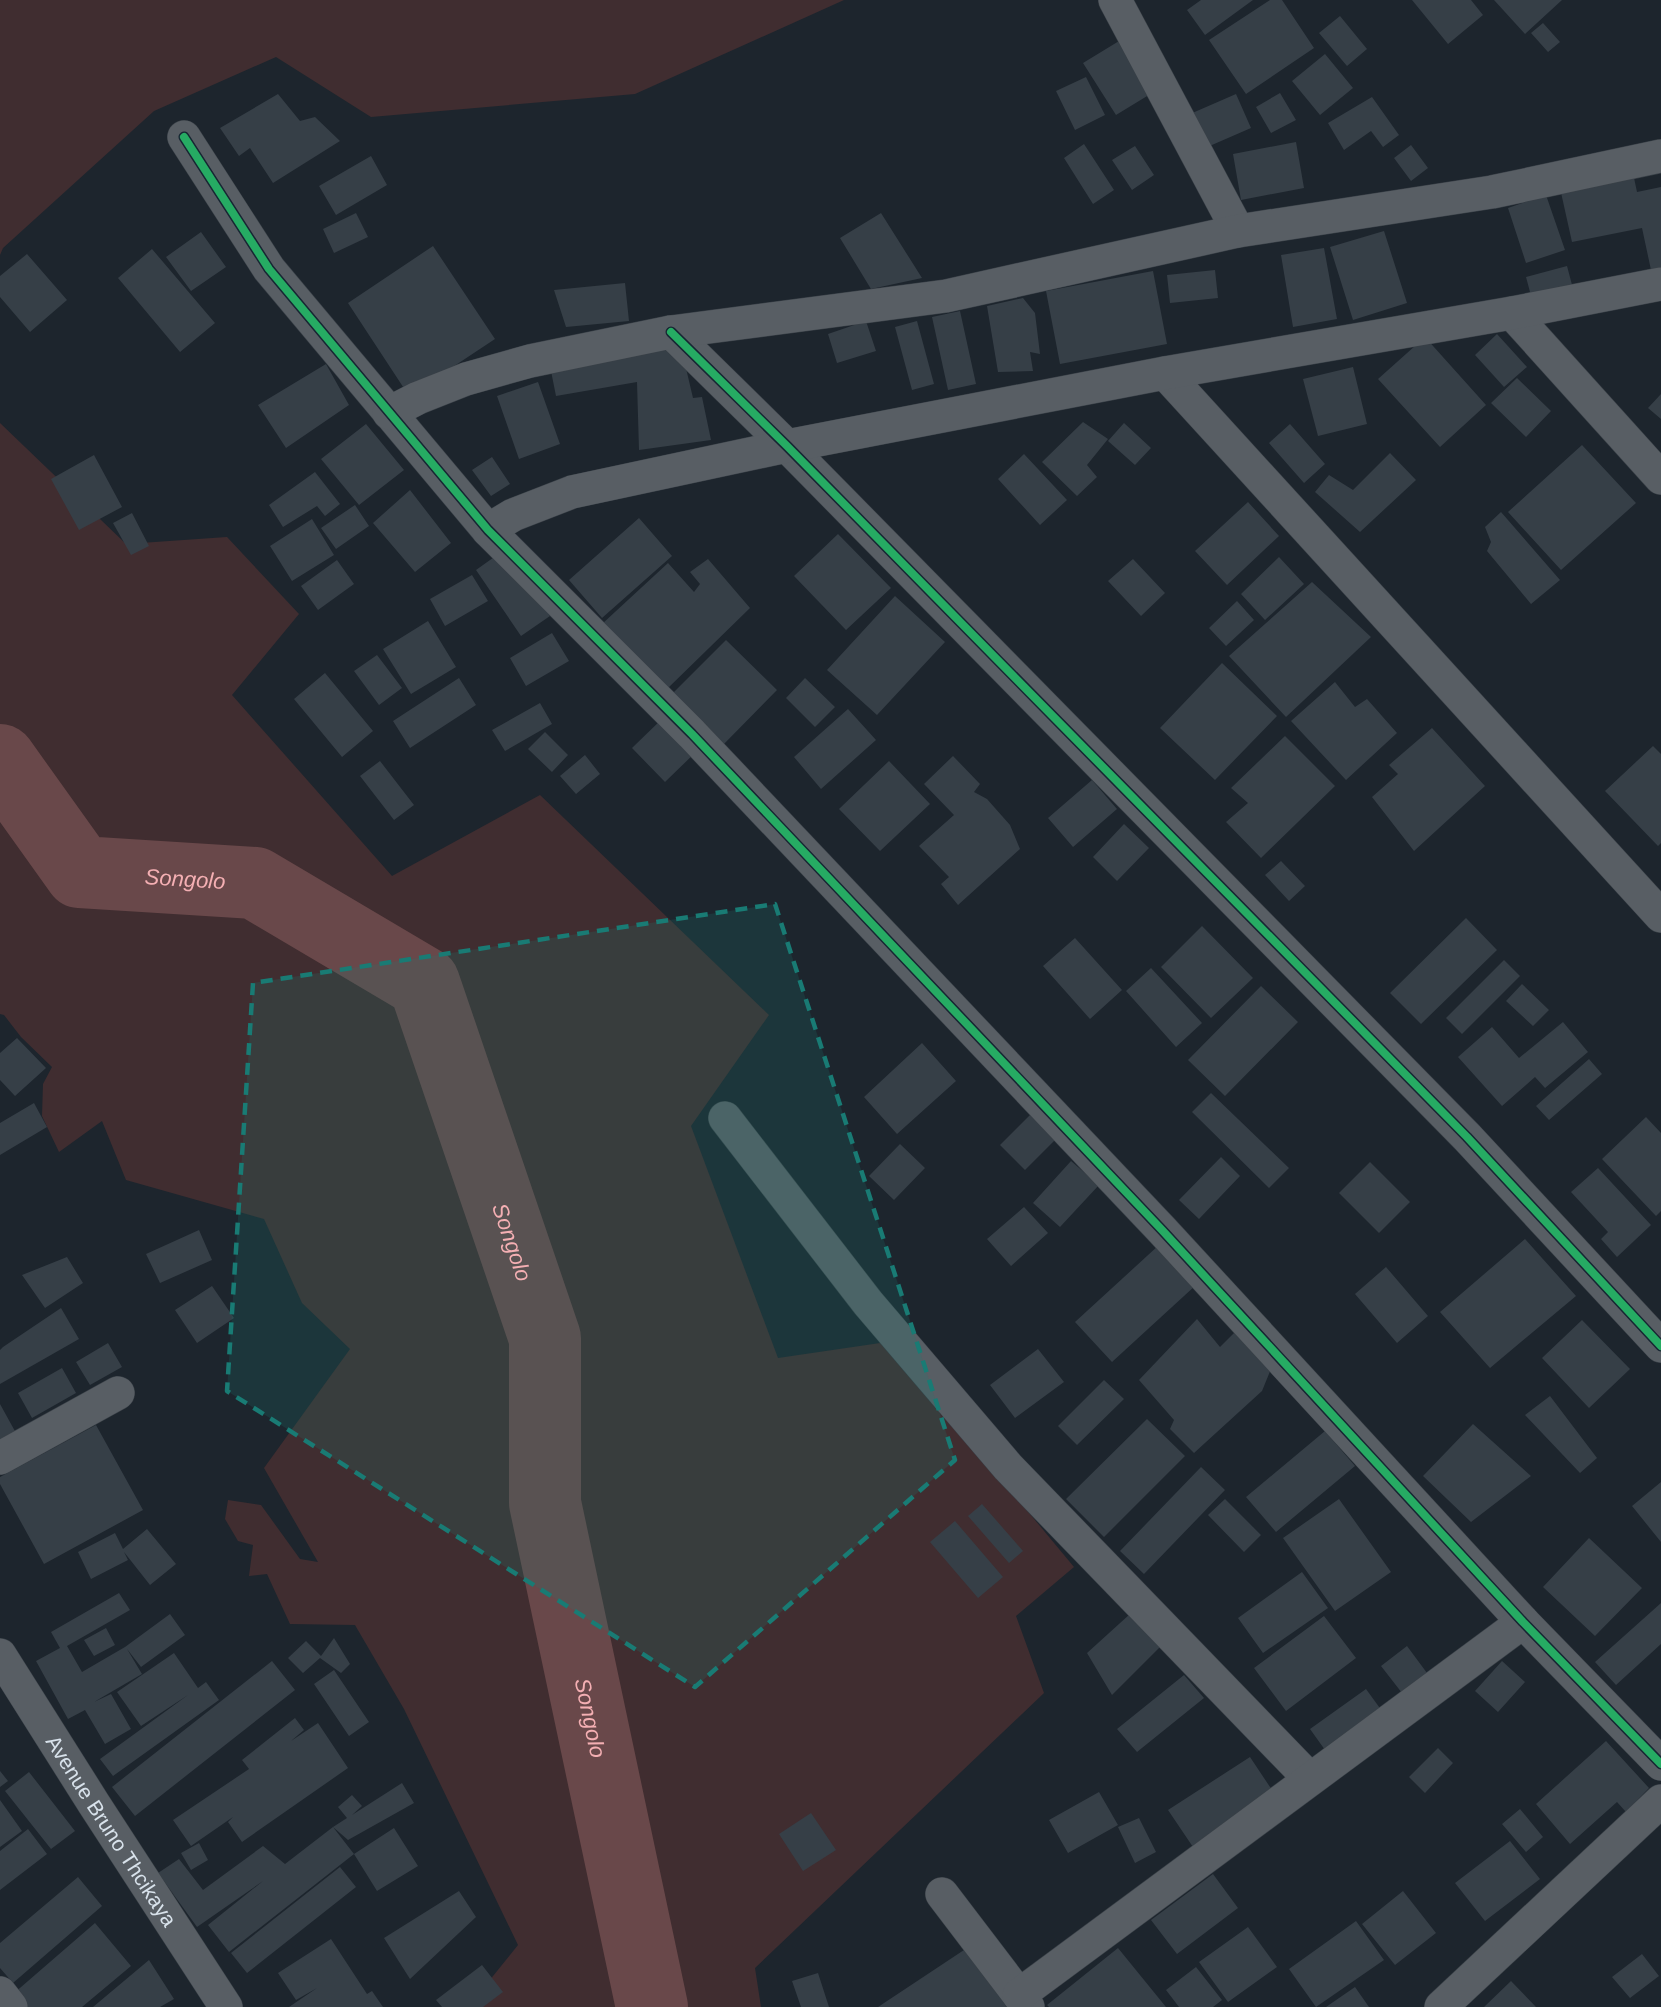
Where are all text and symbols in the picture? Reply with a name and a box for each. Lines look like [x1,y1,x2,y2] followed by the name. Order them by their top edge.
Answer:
[144,864,226,894] water label: Songolo
[487,1200,537,1284] water label: Songolo
[570,1676,611,1760] water label: Songolo
[42,1731,182,1930] street label: Avenue Bruno Thcikaya

